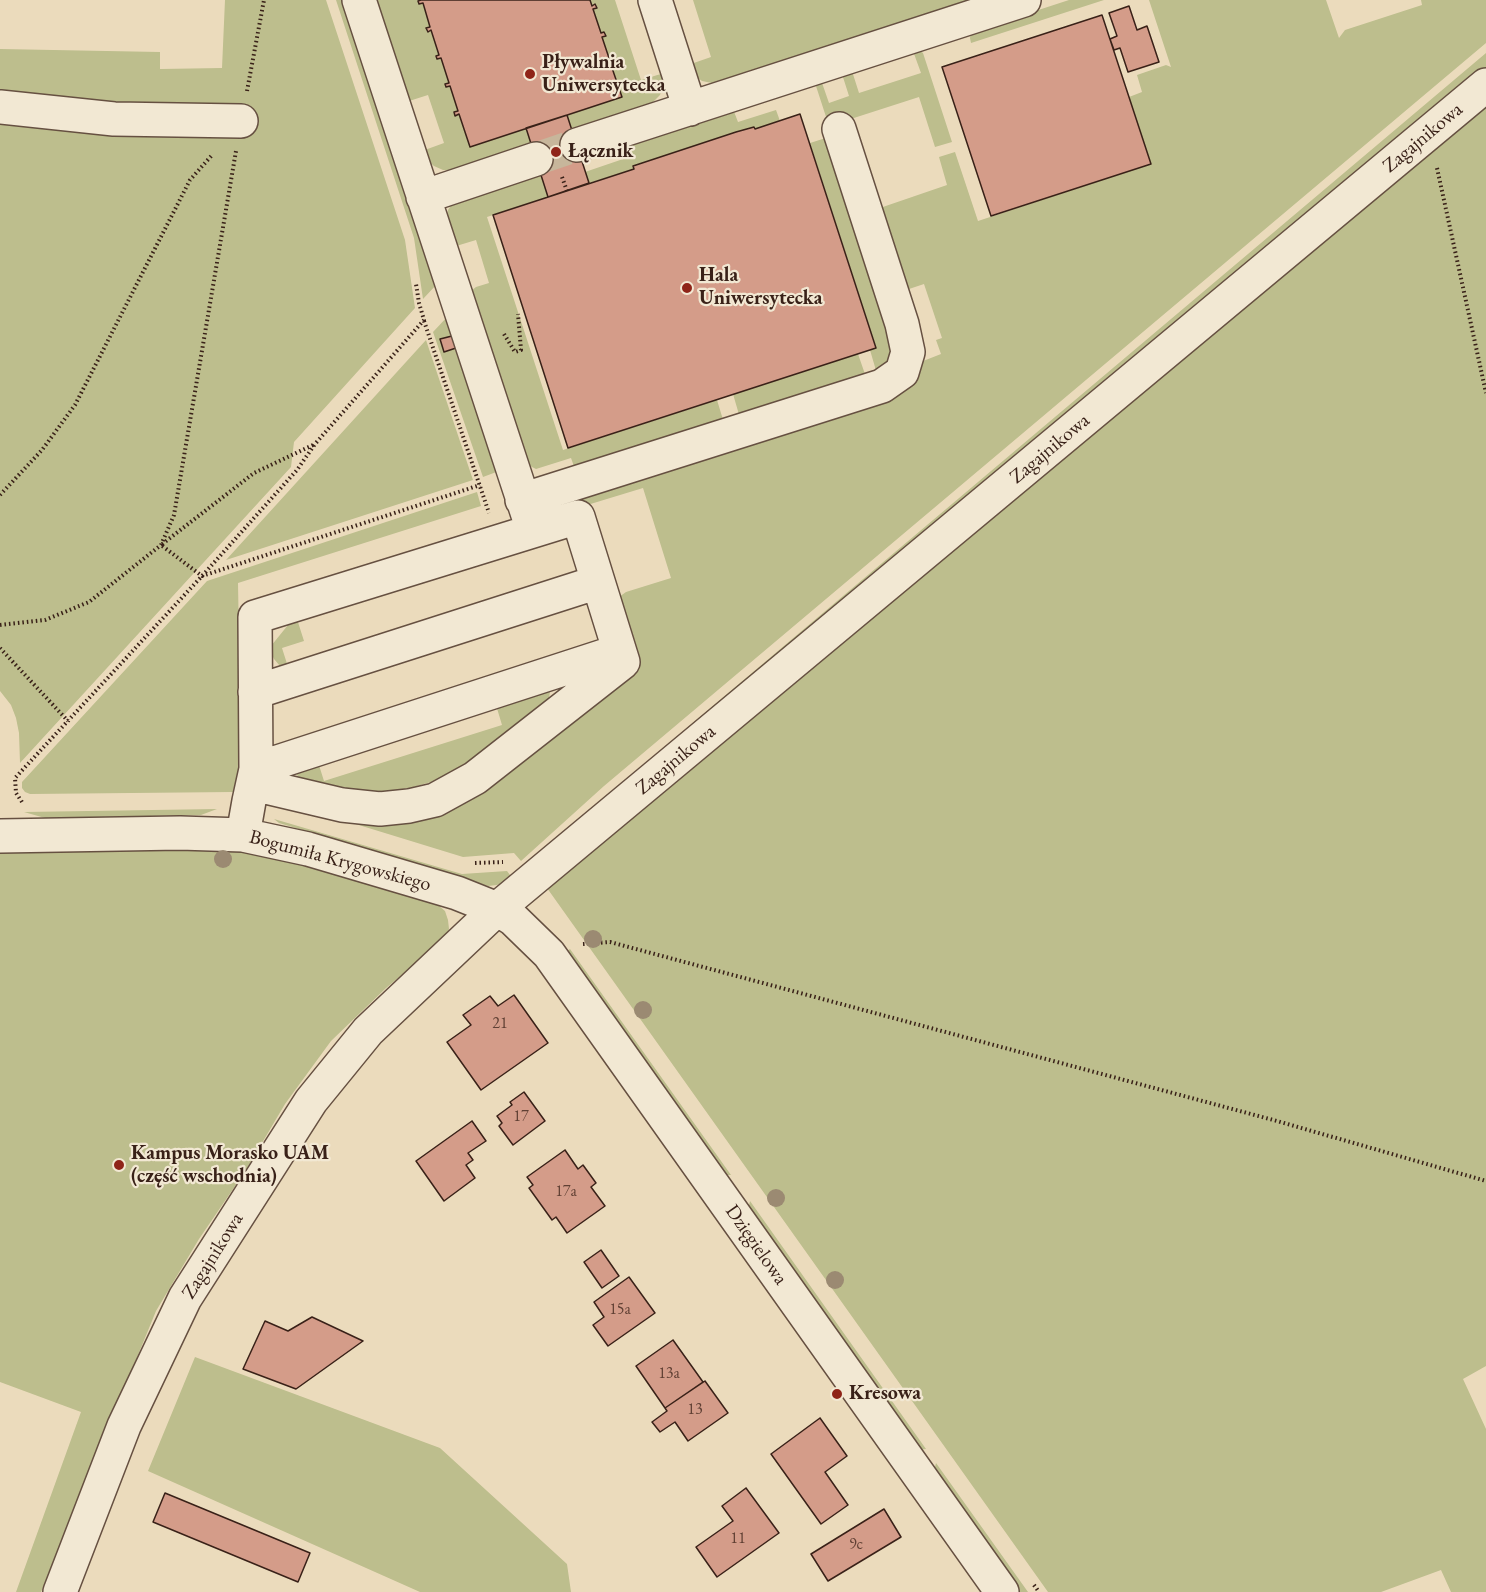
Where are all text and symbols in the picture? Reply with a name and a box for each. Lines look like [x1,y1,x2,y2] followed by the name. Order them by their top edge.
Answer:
[542,51,665,98] place label: Pływalnia Uniwersytecka
[523,67,537,81] marker: Pływalnia Uniwersytecka
[1378,98,1468,178] street label: Zagajnikowa
[568,140,633,164] place label: Łącznik
[549,145,563,159] marker: Łącznik
[699,264,822,311] place label: Hala Uniwersytecka
[680,281,694,295] marker: Hala Uniwersytecka
[1005,409,1095,489] street label: Zagajnikowa
[631,720,721,800] street label: Zagajnikowa
[247,825,433,897] street label: Bogumiła Krygowskiego
[492,1014,508,1034] house number: 21
[513,1107,529,1127] house number: 17
[131,1142,329,1189] place label: Kampus Morasko UAM (część wschodnia)
[112,1158,126,1172] marker: Kampus Morasko UAM (część wschodnia)
[555,1182,577,1202] house number: 17a
[720,1200,792,1290] street label: Dzięgielowa
[177,1209,249,1303] street label: Zagajnikowa
[609,1300,631,1320] house number: 15a
[658,1364,680,1384] house number: 13a
[849,1382,921,1406] place label: Kresowa
[830,1387,844,1401] marker: Kresowa
[687,1400,703,1420] house number: 13
[730,1529,746,1549] house number: 11
[849,1535,863,1555] house number: 9c

